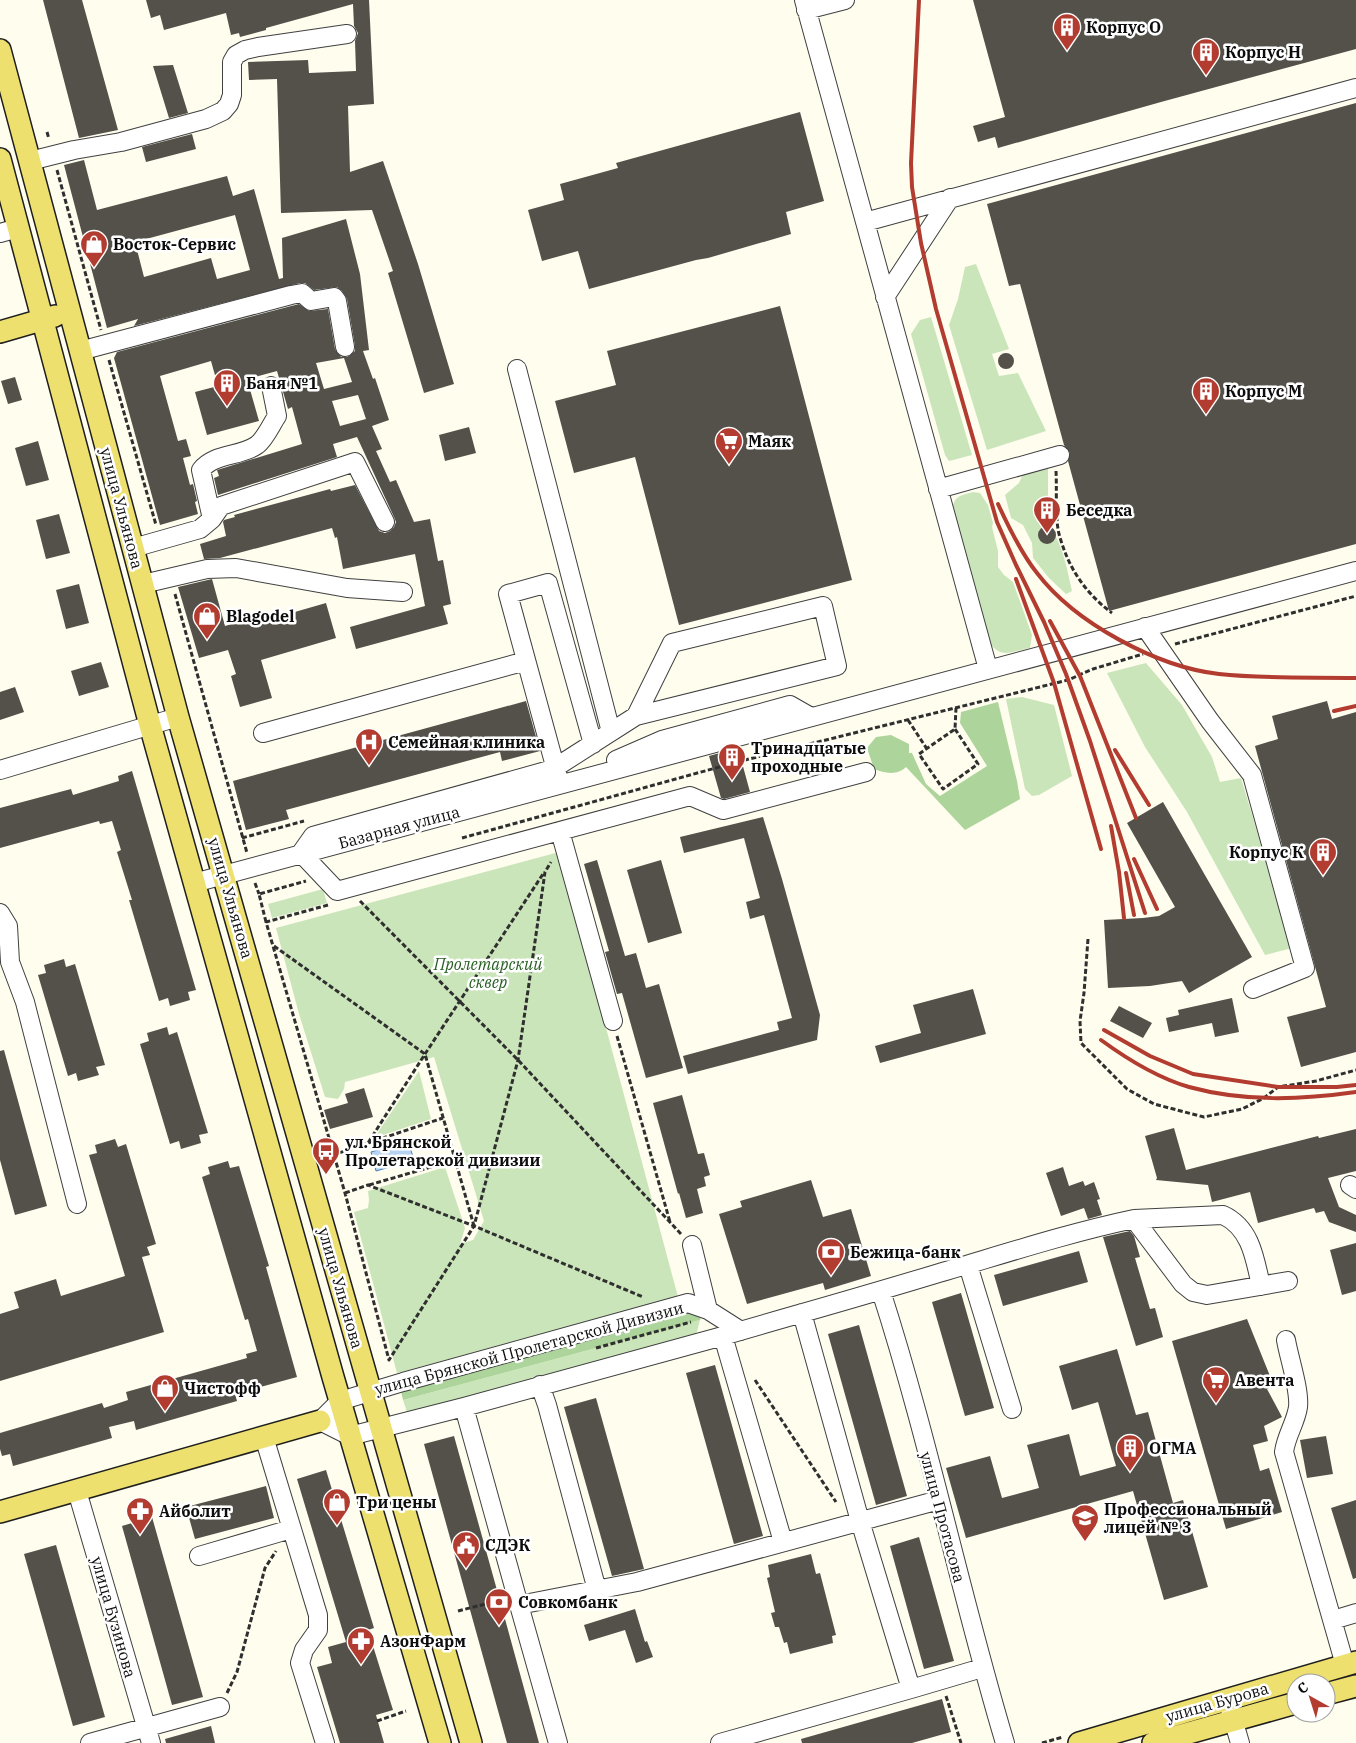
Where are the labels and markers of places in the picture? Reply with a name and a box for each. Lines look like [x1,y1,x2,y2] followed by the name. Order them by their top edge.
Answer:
[1052,12,1082,51] building icon: Корпус О
[1086,17,1161,37] place label: Корпус О
[1191,37,1221,76] building icon: Корпус Н
[1225,42,1301,62] place label: Корпус Н
[79,229,109,268] shop icon: Восток-Сервис
[113,234,237,254] place label: Восток-Сервис
[212,368,242,407] building icon: Баня №1
[246,373,318,393] place label: Баня №1
[1191,376,1221,415] building icon: Корпус М
[1225,381,1302,401] place label: Корпус М
[714,426,744,465] supermarket icon: Маяк
[748,431,791,451] place label: Маяк
[1032,495,1062,534] building icon: Беседка
[1066,500,1132,520] place label: Беседка
[192,601,222,640] shop icon: Blagodel
[226,606,294,626] place label: Blagodel
[354,727,384,766] hospital icon: Семейная клиника
[388,732,545,752] place label: Семейная клиника
[751,738,866,776] place label: Тринадцатые проходные
[717,742,747,781] building icon: Тринадцатые проходные
[1308,837,1338,876] building icon: Корпус К
[1229,842,1304,862] place label: Корпус К
[344,1132,540,1170] place label: ул. Брянской Пролетарской дивизии
[311,1136,341,1175] bus stop icon: ул. Брянской Пролетарской дивизии
[816,1237,846,1276] bank icon: Бежица-банк
[850,1242,961,1262] place label: Бежица-банк
[1201,1365,1231,1404] supermarket icon: Авента
[1235,1370,1294,1390] place label: Авента
[150,1373,180,1412] shop icon: Чистофф
[184,1378,261,1398] place label: Чистофф
[1115,1433,1145,1472] building icon: ОГМА
[1149,1438,1196,1458] place label: ОГМА
[322,1487,352,1526] shop icon: Три цены
[356,1492,437,1512] place label: Три цены
[125,1496,155,1535] pharmacy icon: Айболит
[1103,1499,1272,1537] place label: Профессиональный лицей № 3
[159,1501,231,1521] place label: Айболит
[1070,1503,1100,1542] school or university icon: Профессиональный лицей № 3
[451,1530,481,1569] public building icon: СДЭК
[485,1535,530,1555] place label: СДЭК
[484,1587,514,1626] bank icon: Совкомбанк
[518,1592,618,1612] place label: Совкомбанк
[346,1626,376,1665] pharmacy icon: АзонФарм
[380,1631,466,1651] place label: АзонФарм

